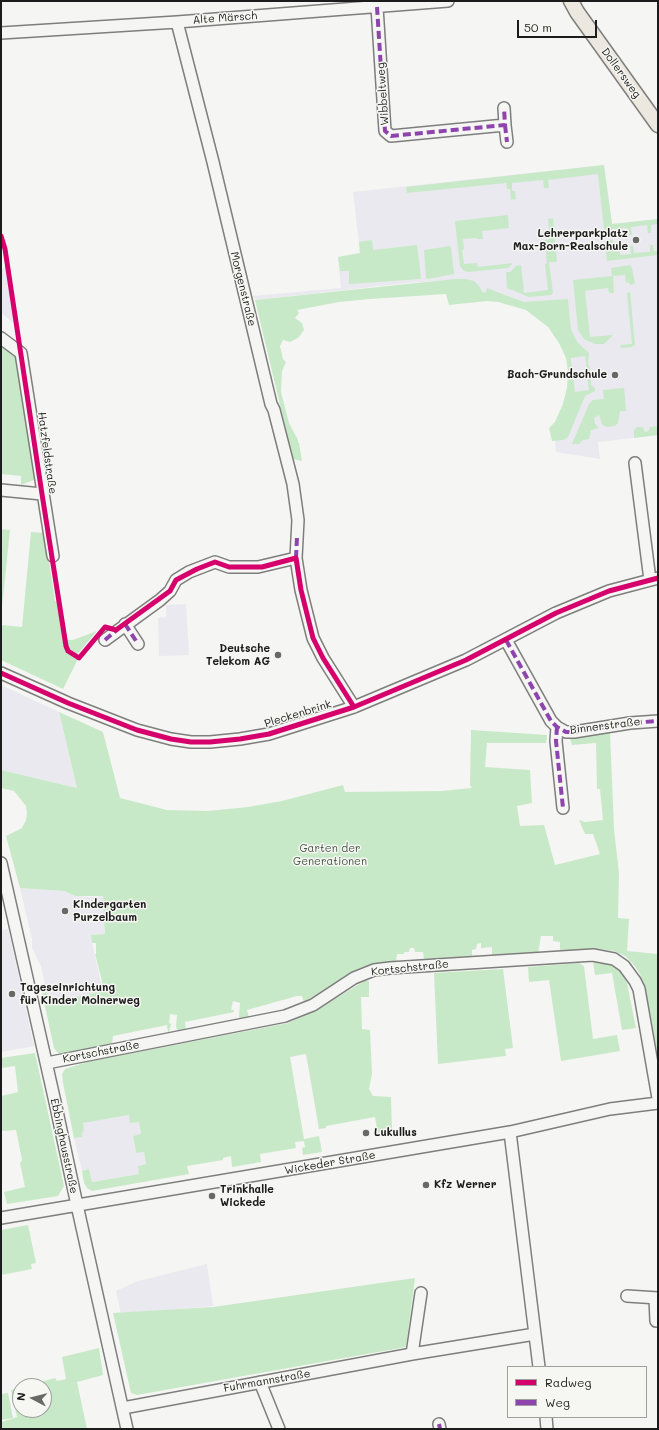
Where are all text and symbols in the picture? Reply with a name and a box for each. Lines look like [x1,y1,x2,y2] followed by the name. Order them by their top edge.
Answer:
[192,9,258,27] street label: Alte Märsch
[519,12,599,38] scale bar
[524,19,552,35] text: 50 m
[598,45,644,101] street label: Dollersweg
[374,62,392,126] street label: Wibbeltweg
[513,227,628,253] place label: Lehrerparkplatz Max-Born-Realschule
[631,235,641,245] marker: Lehrerparkplatz Max-Born-Realschule
[227,250,259,328] street label: Morgenstraße
[507,368,607,382] place label: Bach-Grundschule
[610,370,620,380] marker: Bach-Grundschule
[35,411,59,495] street label: Hatzfeldstraße
[206,642,270,668] place label: Deutsche Telekom AG
[273,650,283,660] marker: Deutsche Telekom AG
[263,698,333,730] street label: Pleckenbrink
[569,715,641,737] street label: Binnerstraße
[293,842,367,868] park label: Garten der Generationen
[73,898,146,924] place label: Kindergarten Purzelbaum
[60,906,70,916] marker: Kindergarten Purzelbaum
[371,957,449,979] street label: Kortschstraße
[20,981,140,1007] place label: Tageseinrichtung für Kinder Molnerweg
[7,989,17,999] marker: Tageseinrichtung für Kinder Molnerweg
[61,1038,141,1066] street label: Kortschstraße
[47,1097,81,1195] street label: Ebbinghausstraße
[374,1126,417,1140] place label: Lukullus
[361,1128,371,1138] marker: Lukullus
[283,1148,377,1178] street label: Wickeder Straße
[434,1178,496,1192] place label: Kfz Werner
[421,1180,431,1190] marker: Kfz Werner
[220,1183,274,1209] place label: Trinkhalle Wickede
[207,1191,217,1201] marker: Trinkhalle Wickede
[507,1366,647,1418] legend
[223,1367,311,1395] street label: Fuhrmannstraße
[545,1374,591,1390] text: Radweg
[12,1378,52,1418] north arrow
[13,1392,29,1402] text: N
[545,1394,570,1410] text: Weg

